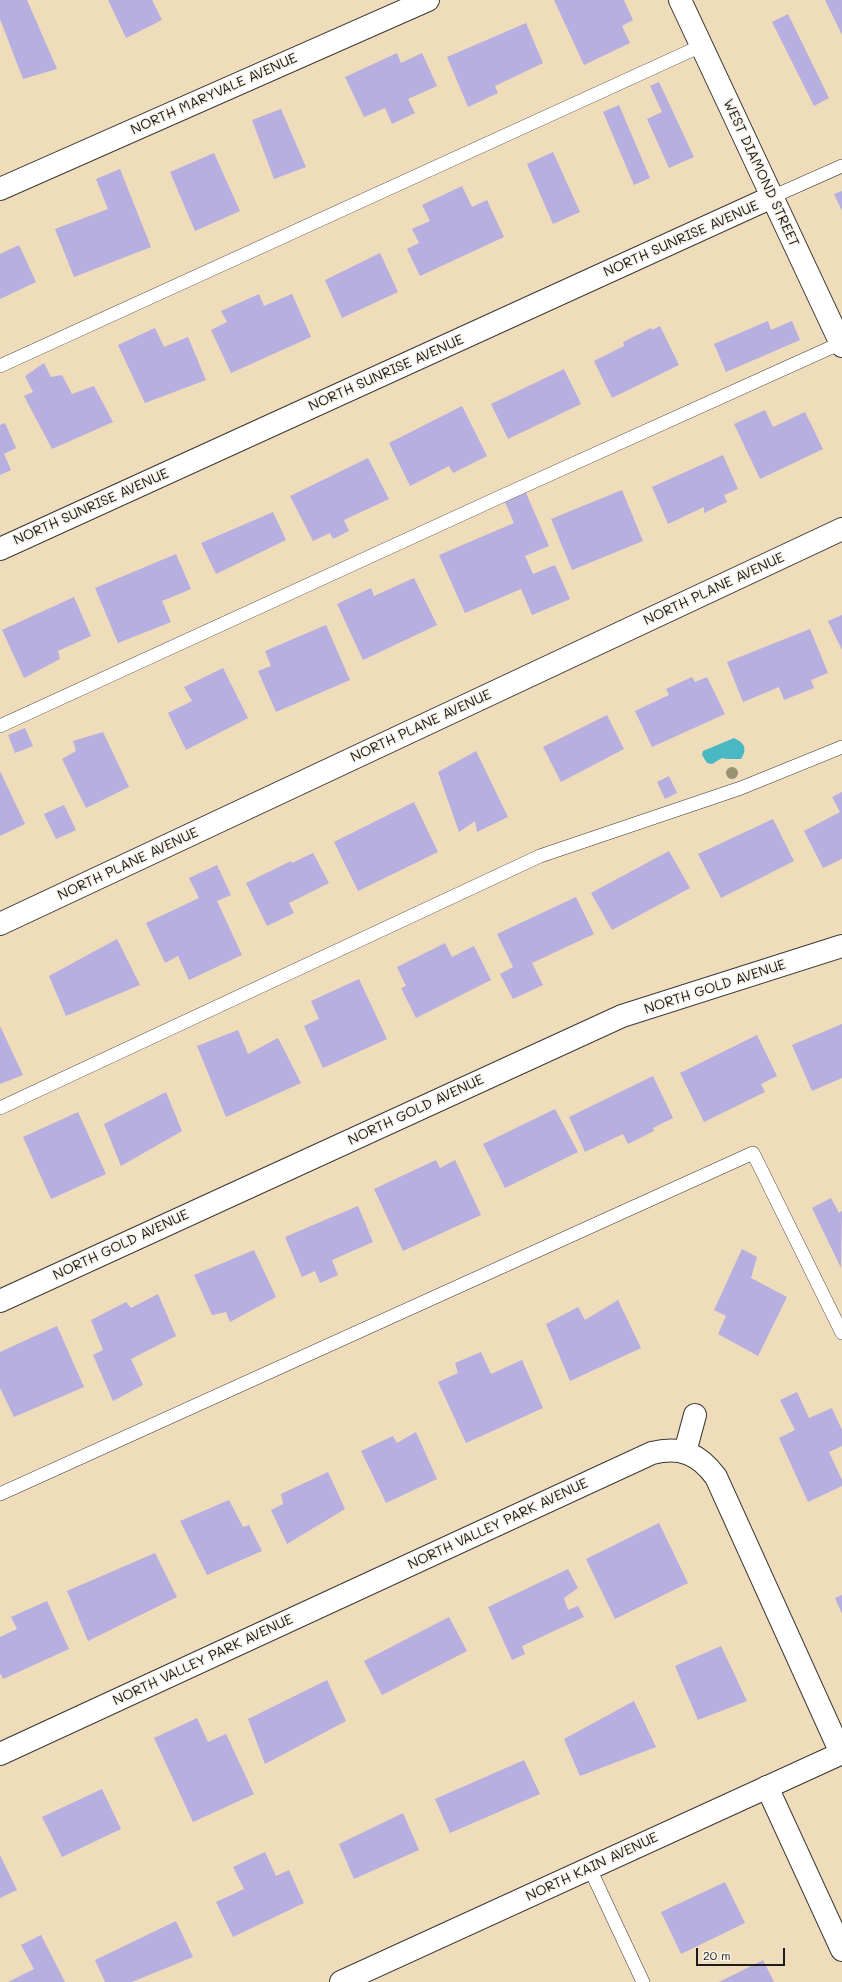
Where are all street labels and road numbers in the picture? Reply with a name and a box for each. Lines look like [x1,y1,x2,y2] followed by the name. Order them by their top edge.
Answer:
[128,50,300,138] street label: NORTH MARYVALE AVENUE
[719,96,803,250] street label: WEST DIAMOND STREET
[601,197,761,281] street label: NORTH SUNRISE AVENUE
[306,331,466,415] street label: NORTH SUNRISE AVENUE
[11,465,171,549] street label: NORTH SUNRISE AVENUE
[641,549,787,629] street label: NORTH PLANE AVENUE
[348,686,494,766] street label: NORTH PLANE AVENUE
[55,824,201,904] street label: NORTH PLANE AVENUE
[642,956,788,1018] street label: NORTH GOLD AVENUE
[345,1071,487,1149] street label: NORTH GOLD AVENUE
[50,1206,192,1284] street label: NORTH GOLD AVENUE
[405,1475,591,1573] street label: NORTH VALLEY PARK AVENUE
[110,1611,296,1709] street label: NORTH VALLEY PARK AVENUE
[523,1829,661,1905] street label: NORTH KAIN AVENUE

